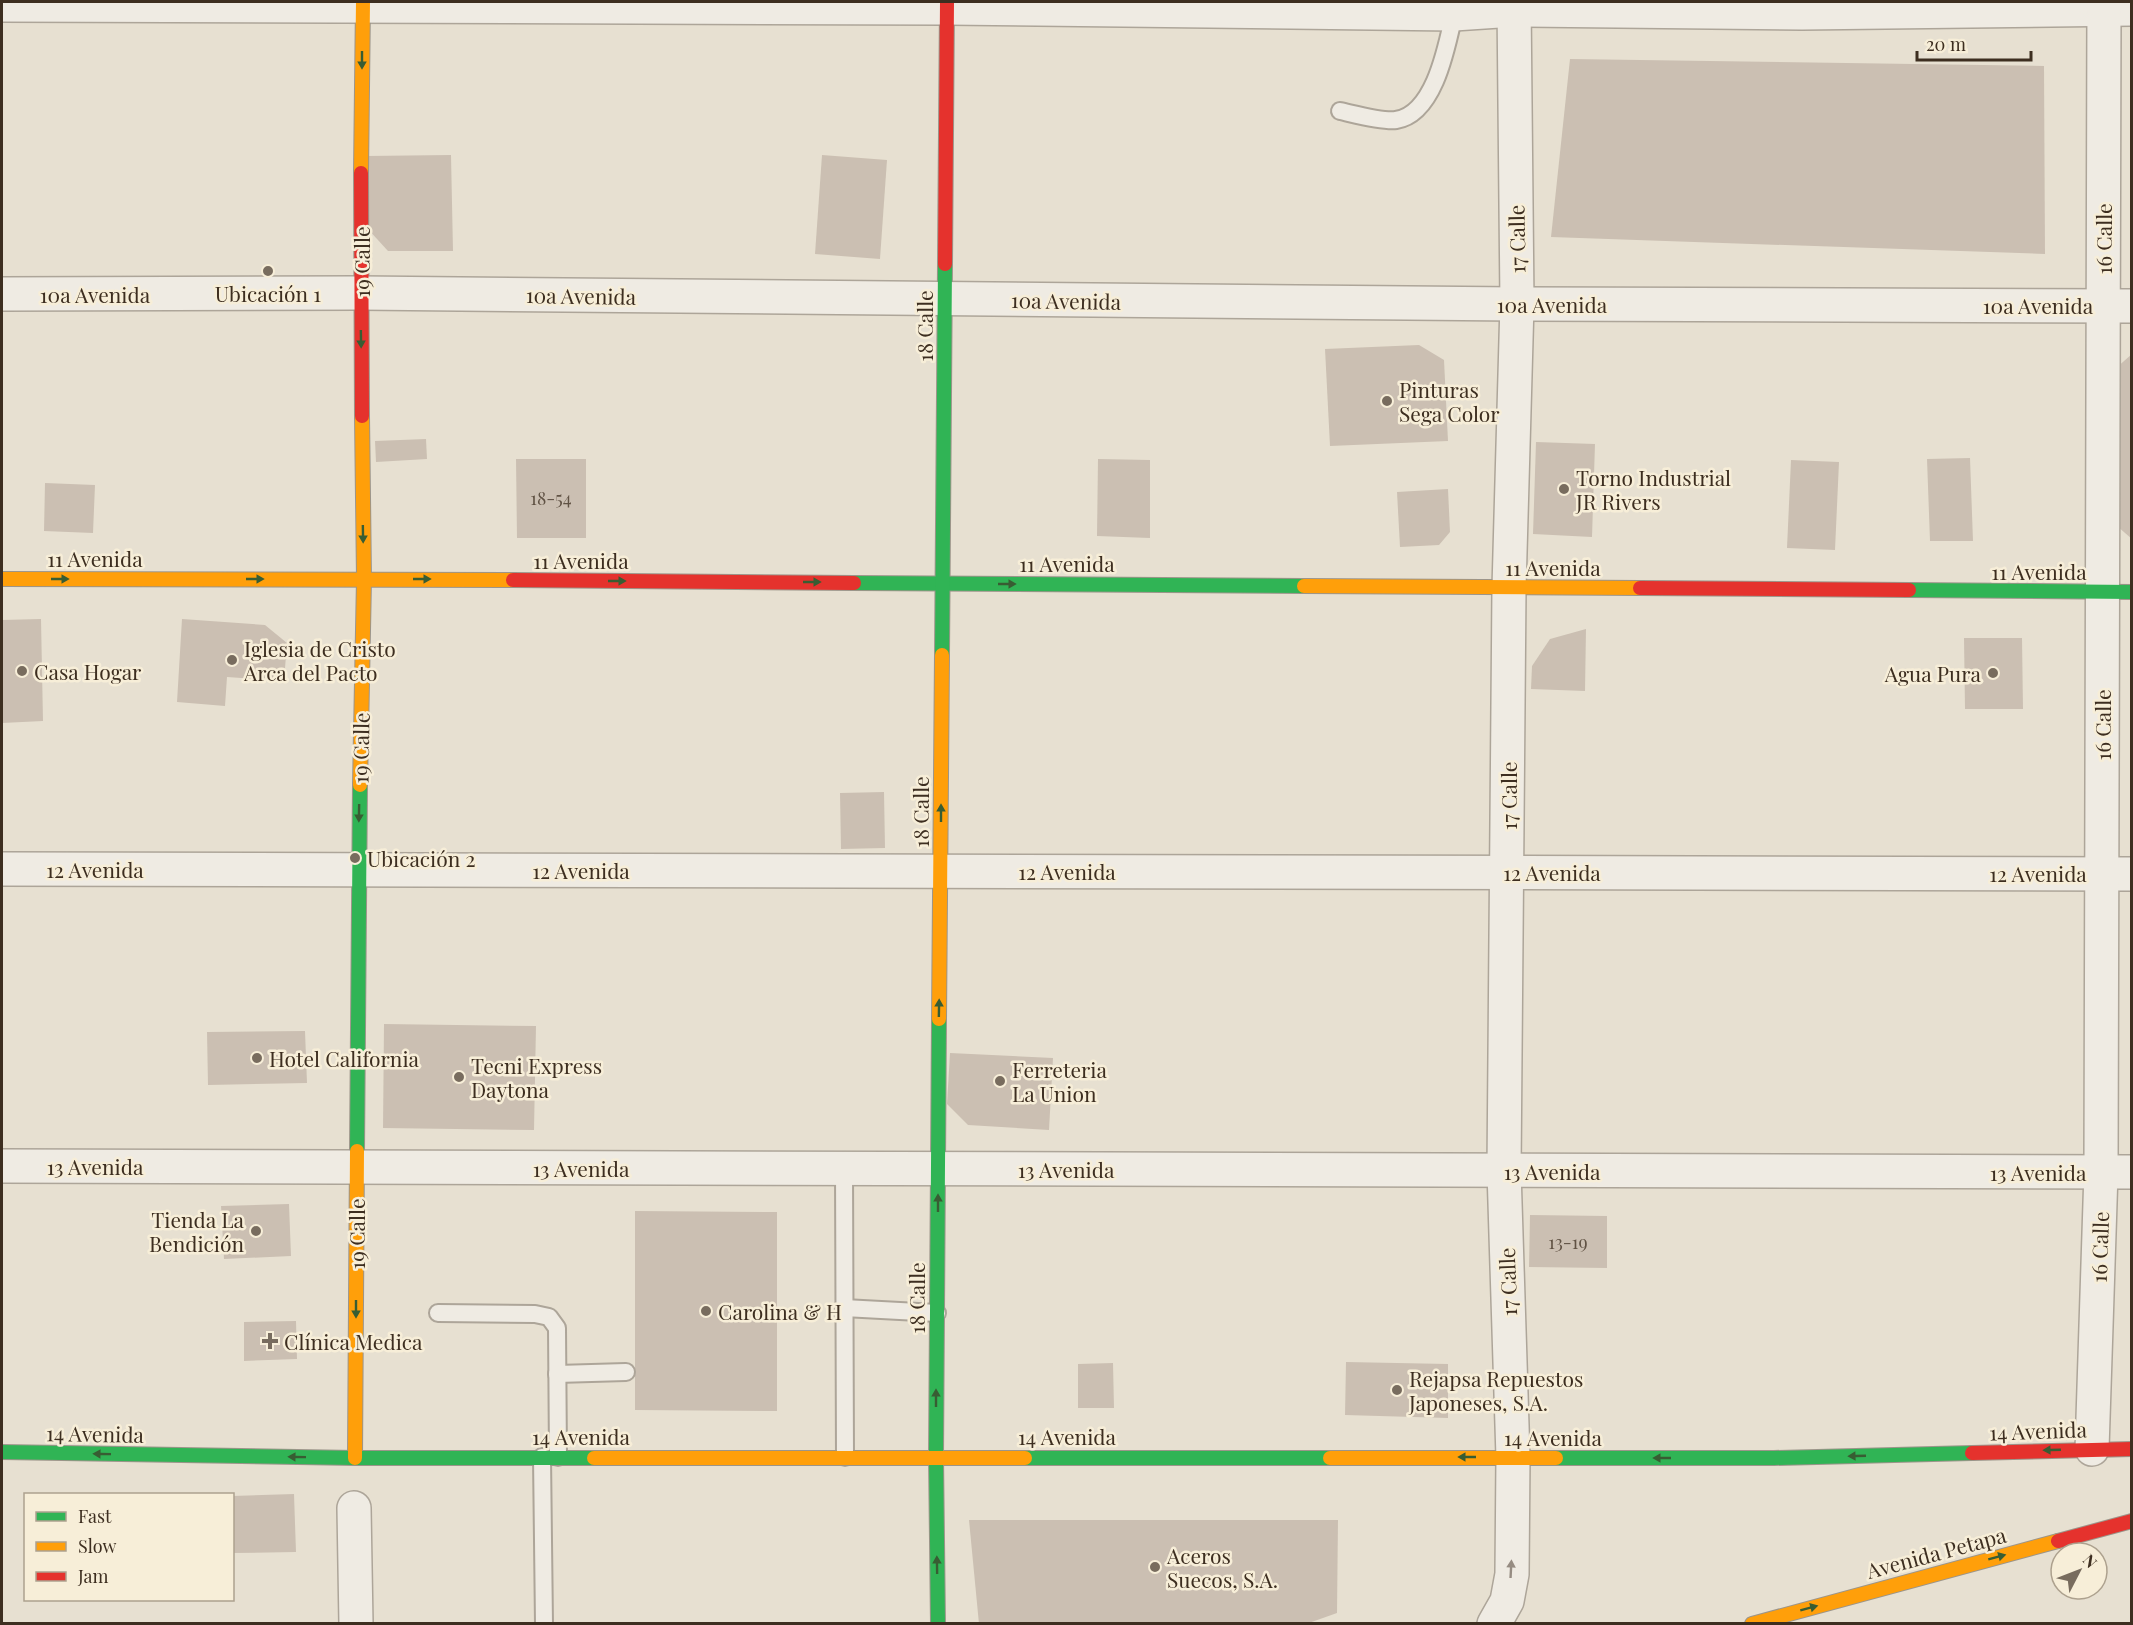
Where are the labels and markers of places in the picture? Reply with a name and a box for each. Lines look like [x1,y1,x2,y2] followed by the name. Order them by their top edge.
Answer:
[261,264,275,278] marker: Ubicación 1
[215,279,321,307] place label: Ubicación 1
[1399,375,1500,427] place label: Pinturas Sega Color
[1380,394,1394,408] marker: Pinturas Sega Color
[1575,463,1731,515] place label: Torno Industrial JR Rivers
[1557,482,1571,496] marker: Torno Industrial JR Rivers
[243,634,396,686] place label: Iglesia de Cristo Arca del Pacto
[225,653,239,667] marker: Iglesia de Cristo Arca del Pacto
[34,657,142,685] place label: Casa Hogar
[1884,659,1982,687] place label: Agua Pura
[15,664,29,678] marker: Casa Hogar
[1986,666,2000,680] marker: Agua Pura
[367,844,476,872] place label: Ubicación 2
[348,851,362,865] marker: Ubicación 2
[269,1044,420,1072] place label: Hotel California
[250,1051,264,1065] marker: Hotel California
[471,1051,602,1103] place label: Tecni Express Daytona
[1012,1055,1108,1107] place label: Ferreteria La Union
[452,1070,466,1084] marker: Tecni Express Daytona
[993,1074,1007,1088] marker: Ferreteria La Union
[149,1205,245,1257] place label: Tienda La Bendición
[249,1224,263,1238] marker: Tienda La Bendición
[718,1297,842,1325] place label: Carolina & H
[699,1304,713,1318] marker: Carolina & H
[284,1327,423,1355] place label: Clínica Medica
[261,1332,279,1350] marker: Clínica Medica
[1408,1364,1583,1416] place label: Rejapsa Repuestos Japoneses, S.A.
[1390,1383,1404,1397] marker: Rejapsa Repuestos Japoneses, S.A.
[1166,1541,1278,1593] place label: Aceros Suecos, S.A.
[1148,1560,1162,1574] marker: Aceros Suecos, S.A.

